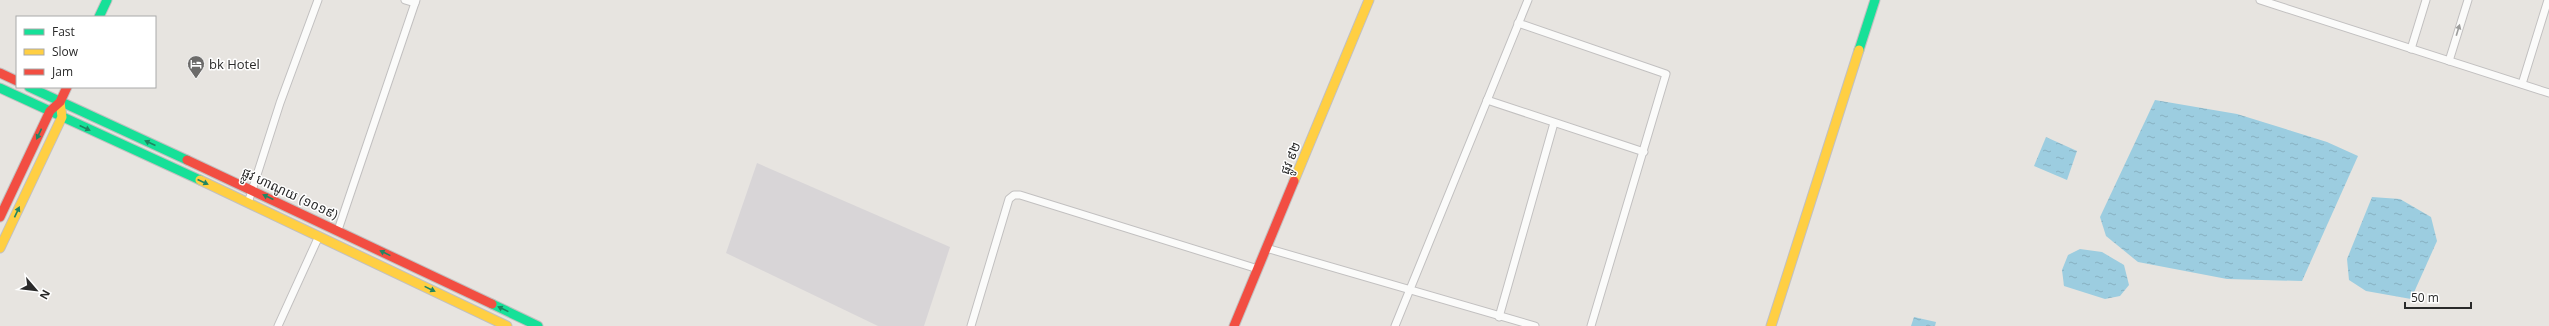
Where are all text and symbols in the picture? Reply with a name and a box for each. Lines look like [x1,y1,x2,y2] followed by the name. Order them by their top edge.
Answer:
[16,16,156,88] legend
[52,23,75,40] text: Fast
[2455,24,2461,36] one-way arrow
[52,43,79,60] text: Slow
[186,54,206,79] hotel icon: bk Hotel
[209,55,260,73] place label: bk Hotel
[51,63,73,80] text: Jam
[80,125,91,131] one-way arrow
[36,128,42,140] one-way arrow
[1275,139,1307,178] street label: ផ្លូវ ៩២
[144,140,155,146] one-way arrow
[238,163,341,226] street label: ផ្លូវ ហាណូយ (១០១៩)
[198,179,209,185] one-way arrow
[262,194,273,200] one-way arrow
[14,207,20,218] one-way arrow
[380,250,391,256] one-way arrow
[16,270,56,310] north arrow
[2405,284,2471,310] scale bar
[425,286,436,292] one-way arrow
[37,287,54,302] text: N
[2411,289,2439,306] text: 50 m
[497,306,508,312] one-way arrow

